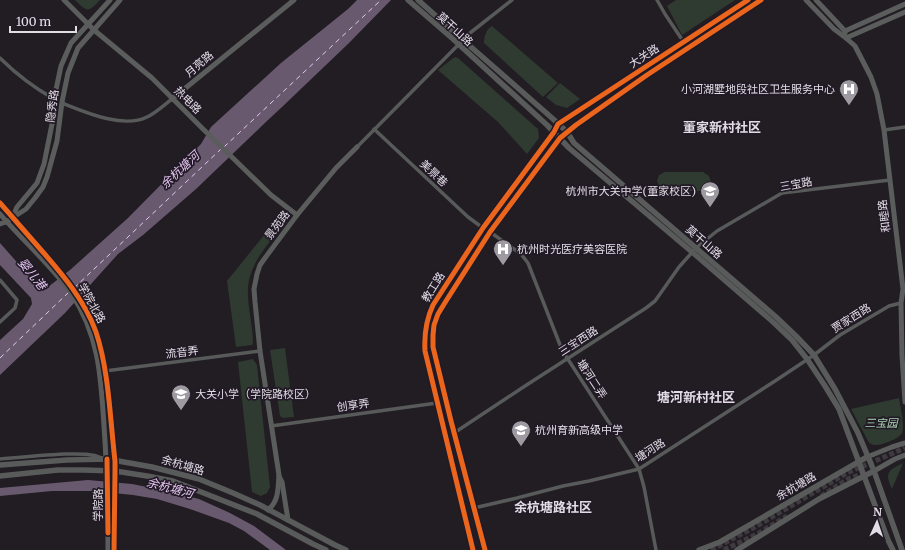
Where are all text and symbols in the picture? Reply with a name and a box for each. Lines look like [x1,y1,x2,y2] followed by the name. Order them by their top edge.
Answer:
[10,8,76,34] scale bar
[434,9,476,49] street label: 莫干山路
[16,14,51,29] text: 100 m
[626,41,662,71] street label: 大关路
[182,48,216,80] street label: 月亮路
[838,78,860,106] hospital icon: 小河湖墅地段社区卫生服务中心
[681,82,835,96] place label: 小河湖墅地段社区卫生服务中心
[171,83,205,117] street label: 热电路
[43,89,61,123] street label: 隐秀路
[683,119,761,136] district label: 董家新村社区
[157,146,204,191] water label: 余杭塘河
[417,157,451,189] street label: 美景巷
[779,174,813,194] street label: 三宝路
[699,180,721,208] school or university icon: 杭州市大关中学(董家校区)
[566,184,696,198] place label: 杭州市大关中学(董家校区)
[875,199,893,233] street label: 和睦路
[261,208,293,242] street label: 景苑路
[683,222,725,262] street label: 莫干山路
[492,238,514,266] hospital icon: 杭州时光医疗美容医院
[517,242,627,256] place label: 杭州时光医疗美容医院
[15,255,51,294] water label: 婴儿港
[418,269,448,305] street label: 教工路
[75,280,109,326] street label: 学院北路
[829,300,873,336] street label: 贾家西路
[556,323,600,359] street label: 三宝西路
[165,343,199,361] street label: 流音弄
[574,357,610,401] street label: 塘河二弄
[170,383,192,411] school or university icon: 大关小学（学院路校区）
[195,387,316,401] place label: 大关小学（学院路校区）
[657,389,735,406] district label: 塘河新村社区
[336,396,370,414] street label: 创享弄
[865,416,899,430] park label: 三宝园
[510,419,532,447] school or university icon: 杭州育新高级中学
[535,423,623,437] place label: 杭州育新高级中学
[632,435,668,465] street label: 塘河路
[160,452,206,478] street label: 余杭塘路
[773,469,819,503] street label: 余杭塘路
[145,474,197,501] water label: 余杭塘河
[91,489,105,522] street label: 学院路
[514,499,592,516] district label: 余杭塘路社区
[857,502,897,542] north arrow
[873,505,883,519] text: N

